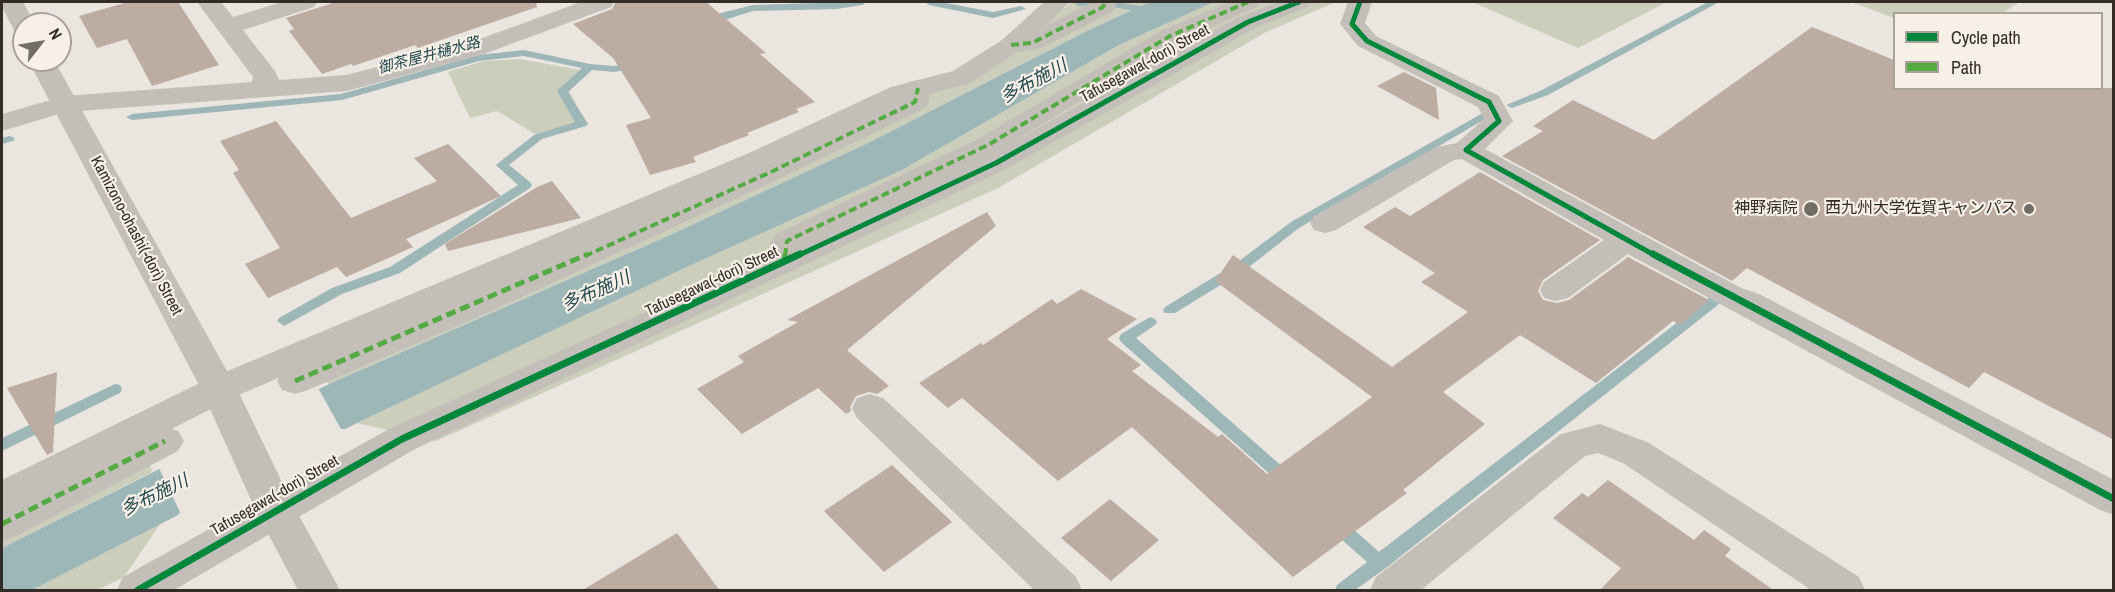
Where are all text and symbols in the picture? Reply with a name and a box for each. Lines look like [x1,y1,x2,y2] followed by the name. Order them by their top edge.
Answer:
[12,12,72,72] north arrow
[1893,12,2103,90] legend
[1077,21,1213,107] street label: Tafusegawa(-dori) Street
[44,24,68,43] text: N
[1951,25,2021,50] text: Cycle path
[376,34,482,78] water label: 御茶屋井樋水路
[1951,55,1981,80] text: Path
[997,56,1071,108] water label: 多布施川
[86,153,186,319] street label: Kamizono-ohashi(-dori) Street
[1734,199,1798,219] place label: 神野病院
[1825,199,2017,219] place label: 西九州大学佐賀キャンパス
[1802,200,1820,218] marker: 神野病院
[2022,202,2036,216] marker: 西九州大学佐賀キャンパス
[642,243,782,321] street label: Tafusegawa(-dori) Street
[559,267,633,317] water label: 多布施川
[208,452,342,540] street label: Tafusegawa(-dori) Street
[118,471,192,521] water label: 多布施川

